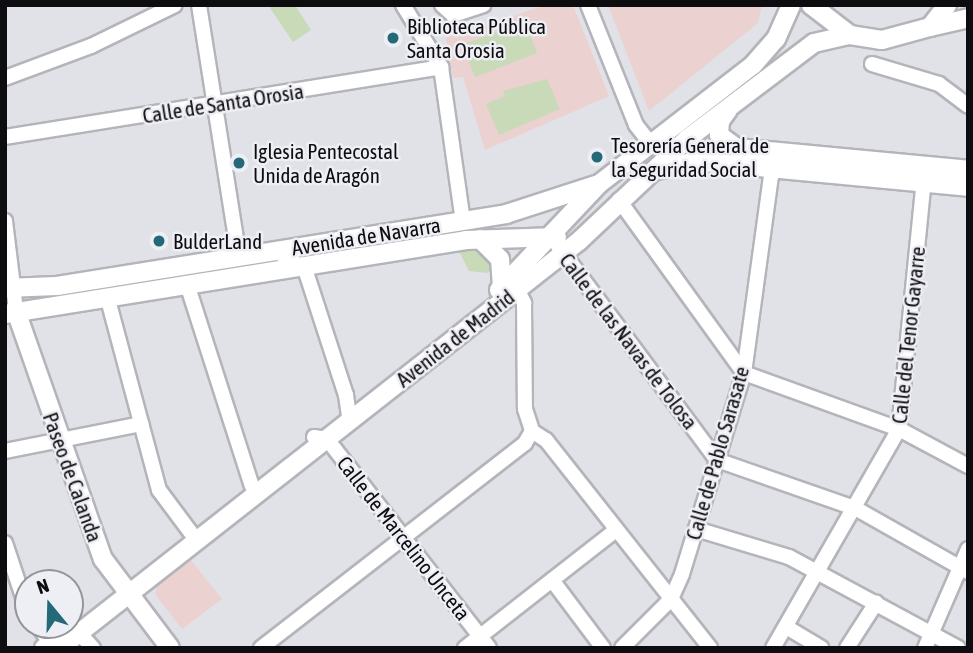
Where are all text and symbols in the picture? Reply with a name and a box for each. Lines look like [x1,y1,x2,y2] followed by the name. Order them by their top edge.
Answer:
[407,13,546,63] place label: Biblioteca Pública Santa Orosia
[385,30,401,46] marker: Biblioteca Pública Santa Orosia
[141,78,305,128] street label: Calle de Santa Orosia
[611,132,769,182] place label: Tesorería General de la Seguridad Social
[253,138,399,188] place label: Iglesia Pentecostal Unida de Aragón
[589,149,605,165] marker: Tesorería General de la Seguridad Social
[231,155,247,171] marker: Iglesia Pentecostal Unida de Aragón
[290,212,442,260] street label: Avenida de Navarra
[173,228,262,254] place label: BulderLand
[151,233,167,249] marker: BulderLand
[886,245,930,425] street label: Calle del Tenor Gayarre
[555,248,703,434] street label: Calle de las Navas de Tolosa
[391,284,519,392] street label: Avenida de Madrid
[680,363,754,543] street label: Calle de Pablo Sarasate
[38,409,108,545] street label: Paseo de Calanda
[332,451,476,625] street label: Calle de Marcelino Unceta
[14,569,84,639] north arrow
[34,574,52,598] text: N

